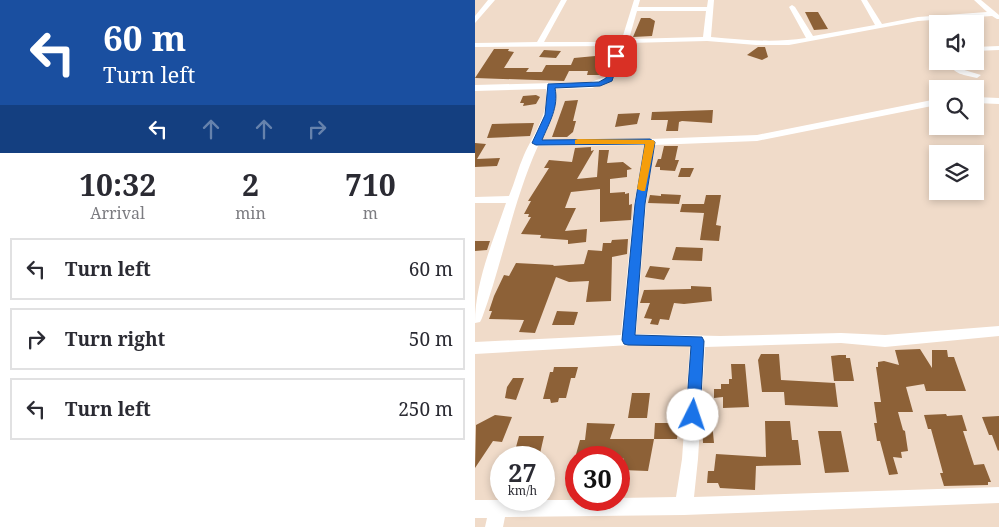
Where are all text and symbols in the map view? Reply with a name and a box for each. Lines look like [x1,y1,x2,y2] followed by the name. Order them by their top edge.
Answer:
[103,14,186,61] text: 60 m
[929,15,984,200] map controls
[929,15,984,70] button: sound
[20,20,85,85] icon: left
[595,35,637,77] pin
[602,42,630,70] icon: arrive
[103,59,195,89] text: Turn left
[929,80,984,135] button: search
[144,115,172,143] icon: left
[197,115,225,143] icon: ahead
[250,115,278,143] icon: ahead
[303,115,331,143] icon: right
[929,145,984,200] button: layers
[79,164,156,205] text: 10:32
[242,164,259,205] text: 2
[345,164,396,205] text: 710
[90,202,145,224] text: Arrival
[235,202,266,224] text: min
[363,202,378,224] text: m
[22,255,50,283] icon: left
[65,256,151,282] text: Turn left
[409,256,453,282] text: 60 m
[22,325,50,353] icon: right
[65,326,165,352] text: Turn right
[409,326,453,352] text: 50 m
[666,388,718,440] position arrow
[22,395,50,423] icon: left
[65,396,151,422] text: Turn left
[398,396,453,422] text: 250 m
[565,446,630,511] speed limit sign: 30
[508,455,537,489] text: 27
[508,482,537,499] text: km/h

